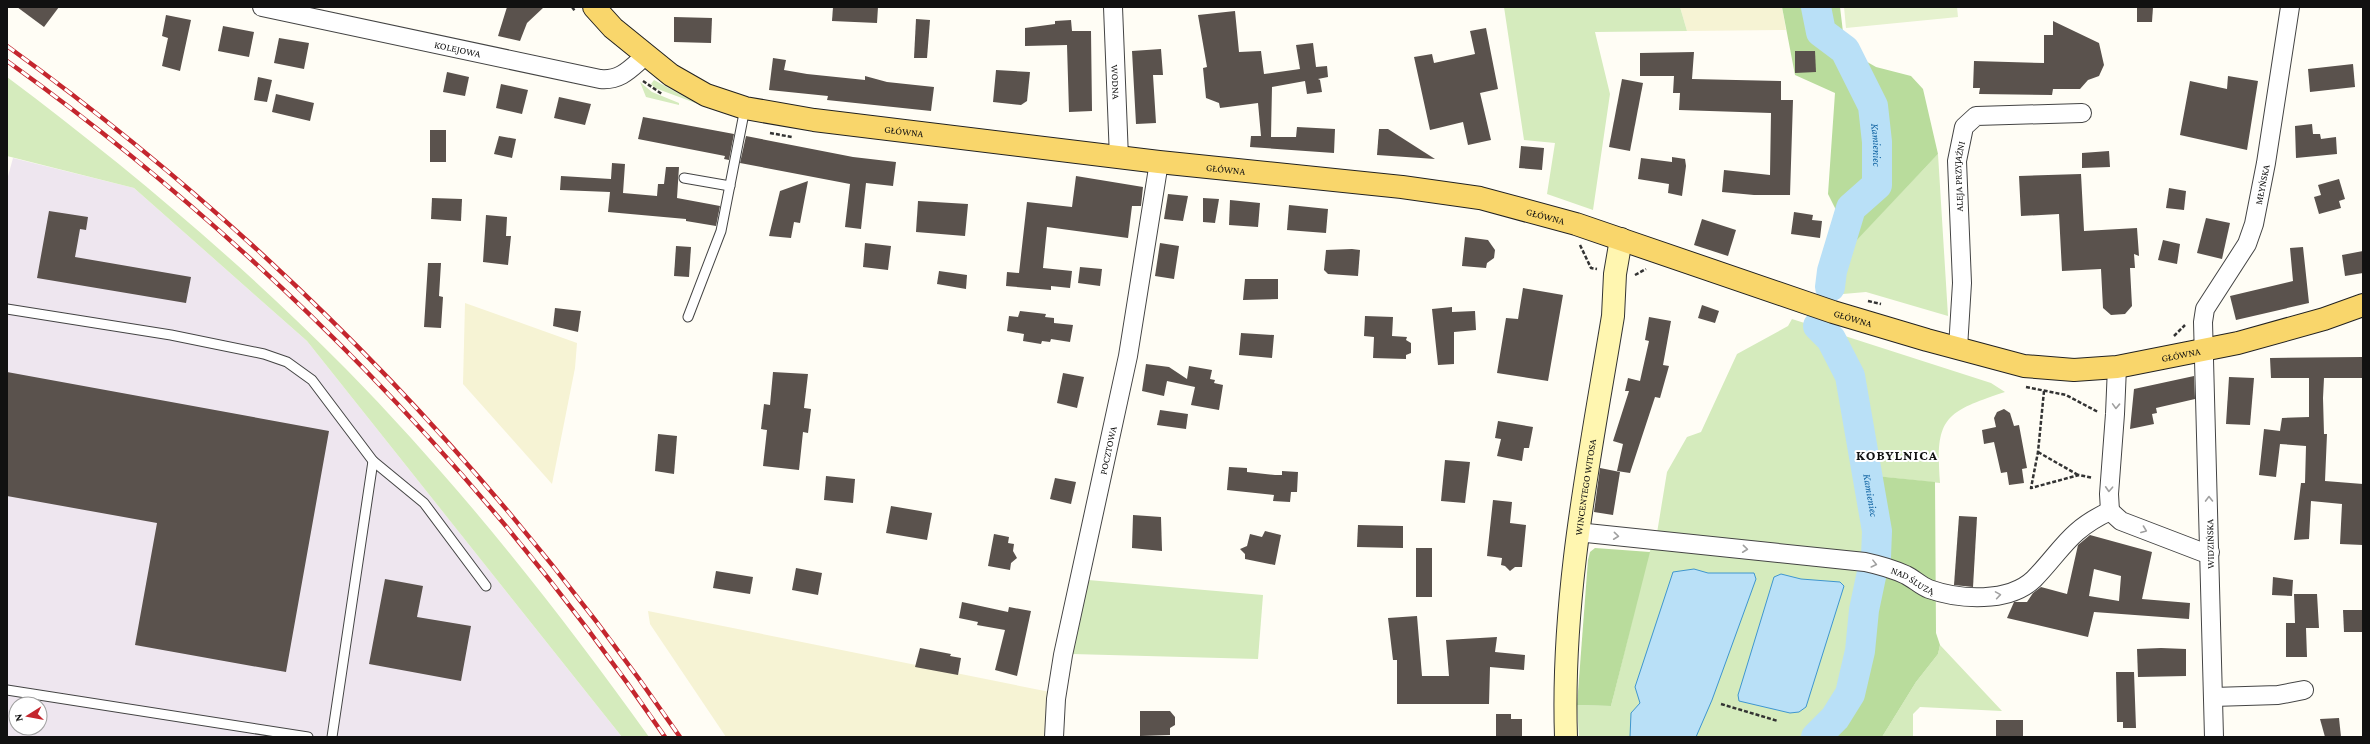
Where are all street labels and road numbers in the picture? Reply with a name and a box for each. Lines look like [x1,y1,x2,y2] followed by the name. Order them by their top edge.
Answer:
[434,38,482,59] street label: KOLEJOWA
[1110,64,1122,100] street label: WODNA
[884,123,924,139] street label: GŁÓWNA
[1952,140,1966,212] street label: ALEJA PRZYJAŹNI
[1206,161,1246,176] street label: GŁÓWNA
[2252,163,2271,206] street label: MŁYŃSKA
[1525,205,1566,226] street label: GŁÓWNA
[1833,307,1874,329] street label: GŁÓWNA
[2161,345,2201,364] street label: GŁÓWNA
[1097,425,1118,476] street label: POCZTOWA
[1572,438,1598,536] street label: WINCENTEGO WITOSA
[2204,519,2216,569] street label: WIDZIŃSKA
[1890,564,1936,596] street label: NAD ŚLUZĄ

